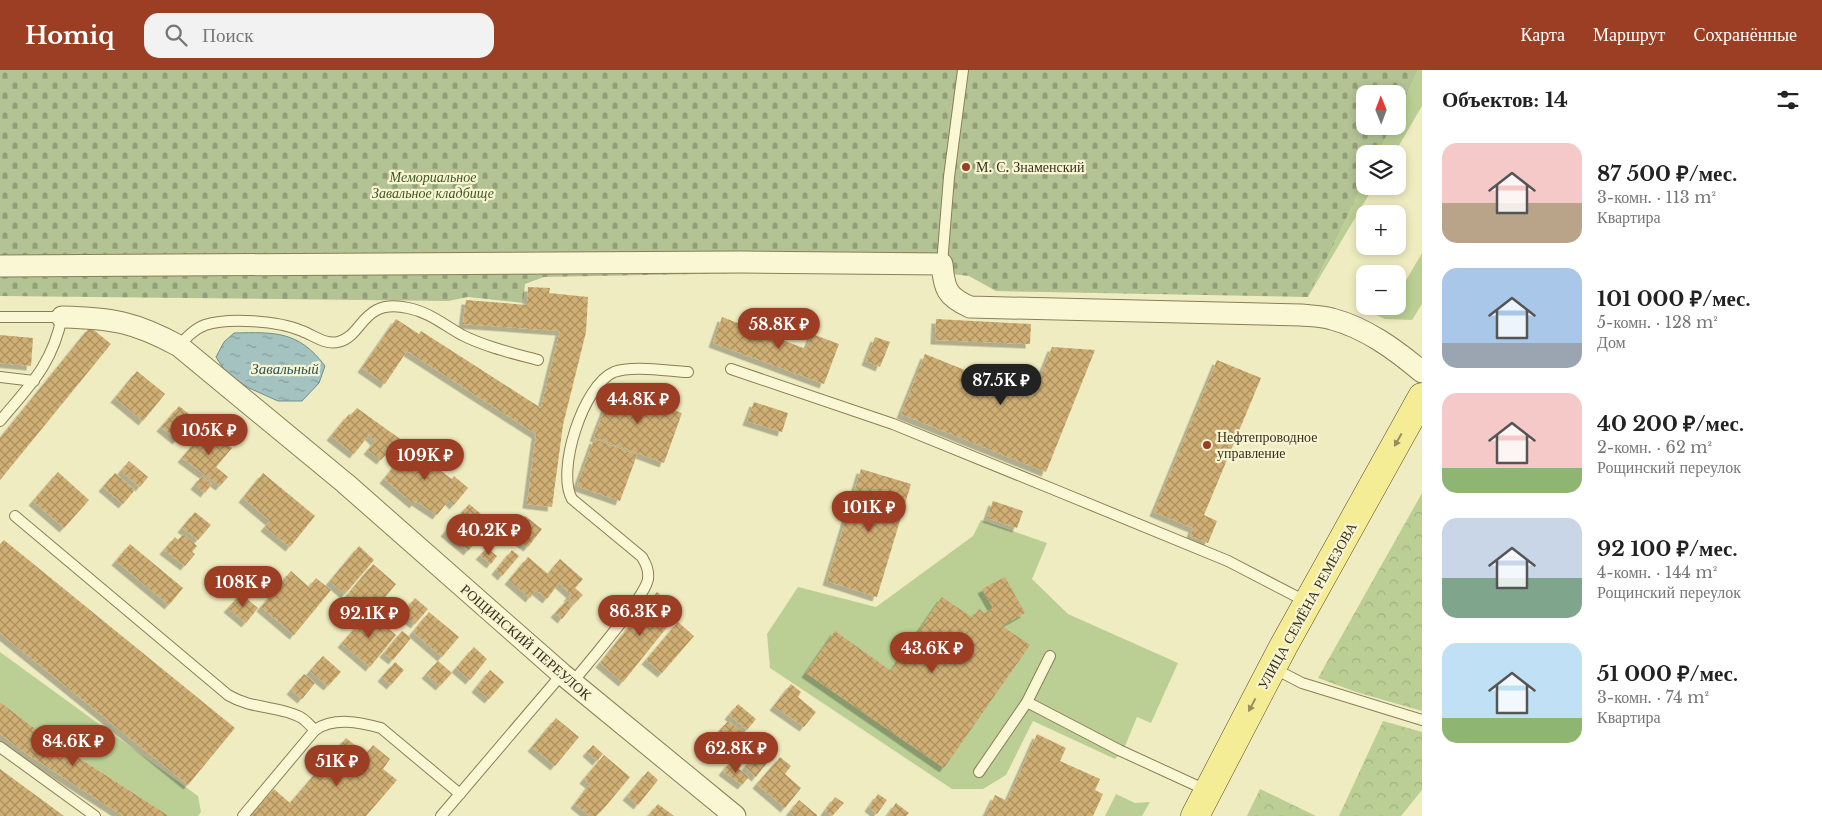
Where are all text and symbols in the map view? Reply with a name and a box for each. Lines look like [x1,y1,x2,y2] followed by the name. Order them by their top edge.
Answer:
[144,13,494,58] search box
[25,21,114,50] text: Homiq
[162,21,190,49] icon: search
[202,24,253,47] text: Поиск
[1520,24,1565,46] text: Карта
[1593,24,1665,46] text: Маршрут
[1693,24,1797,46] text: Сохранённые
[1356,85,1406,135] north arrow
[1356,85,1406,315] map controls
[1774,86,1802,114] icon: filters
[1442,87,1568,113] text: Объектов: 14
[1356,145,1406,195] button: layers
[976,158,1085,176] place label: М. С. Знаменский
[960,161,972,173] marker: М. С. Знаменский
[1597,161,1737,187] text: 87 500 ₽/мес.
[1482,163,1542,223] icon: home
[372,168,494,202] park label: Мемориальное Завальное кладбище
[1597,187,1716,207] text: 3-комн. · 113 m²
[1356,205,1406,255] button: +
[1597,207,1661,227] text: Квартира
[1356,265,1406,315] button: −
[1597,286,1751,312] text: 101 000 ₽/мес.
[1482,288,1542,348] icon: home
[733,308,825,350] pin: 58.8K ₽
[1597,312,1718,332] text: 5-комн. · 128 m²
[749,314,809,334] text: 58.8K ₽
[1597,332,1626,352] text: Дом
[251,359,319,378] water label: Завальный
[955,364,1047,406] pin: 87.5K ₽
[972,370,1030,390] text: 87.5K ₽
[592,382,684,425] pin: 44.8K ₽
[607,389,669,409] text: 44.8K ₽
[1597,411,1744,437] text: 40 200 ₽/мес.
[1482,413,1542,473] icon: home
[168,414,250,456] pin: 105K ₽
[182,420,236,440] text: 105K ₽
[1217,428,1318,462] place label: Нефтепроводное управление
[1394,433,1403,446] one-way arrow
[1597,437,1712,457] text: 2-комн. · 62 m²
[384,438,466,481] pin: 109K ₽
[1201,439,1213,451] marker: Нефтепроводное управление
[397,445,453,465] text: 109K ₽
[1597,457,1741,477] text: Рощинский переулок
[828,490,910,533] pin: 101K ₽
[843,497,895,517] text: 101K ₽
[443,514,535,556] pin: 40.2K ₽
[1253,518,1361,693] street label: УЛИЦА СЕМЁНА РЕМЕЗОВА
[457,520,521,540] text: 40.2K ₽
[1597,536,1738,562] text: 92 100 ₽/мес.
[1482,538,1542,598] icon: home
[1597,562,1717,582] text: 4-комн. · 144 m²
[202,566,284,608] pin: 108K ₽
[215,572,271,592] text: 108K ₽
[457,580,596,704] street label: РОЩИНСКИЙ ПЕРЕУЛОК
[1597,582,1741,602] text: Рощинский переулок
[594,594,686,637] pin: 86.3K ₽
[323,596,415,639] pin: 92.1K ₽
[609,601,671,621] text: 86.3K ₽
[340,603,398,623] text: 92.1K ₽
[886,632,978,674] pin: 43.6K ₽
[901,638,963,658] text: 43.6K ₽
[1597,661,1738,687] text: 51 000 ₽/мес.
[1482,663,1542,723] icon: home
[1597,687,1709,707] text: 3-комн. · 74 m²
[1248,698,1257,712] one-way arrow
[1597,707,1661,727] text: Квартира
[27,724,119,767] pin: 84.6K ₽
[42,731,104,751] text: 84.6K ₽
[690,732,782,774] pin: 62.8K ₽
[705,738,767,758] text: 62.8K ₽
[302,744,372,787] pin: 51K ₽
[316,751,358,771] text: 51K ₽

